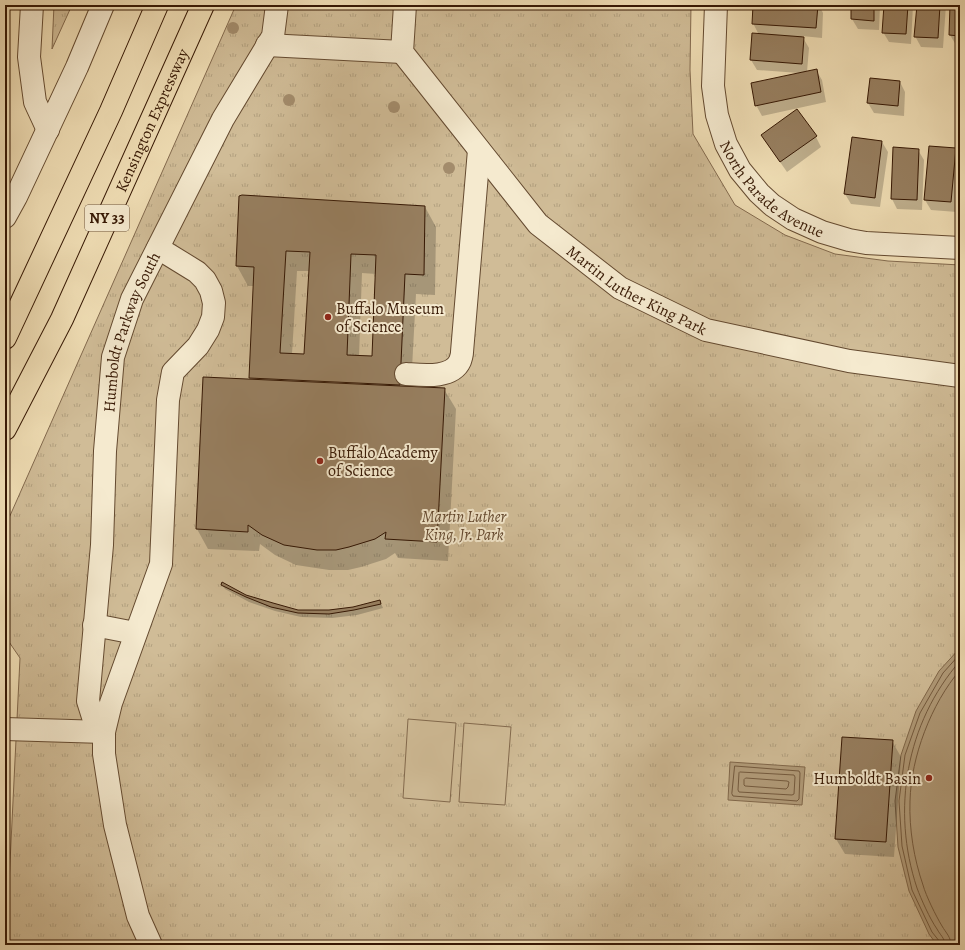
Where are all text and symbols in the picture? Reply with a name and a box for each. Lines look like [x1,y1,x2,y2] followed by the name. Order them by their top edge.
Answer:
[110,44,194,196] street label: Kensington Expressway
[714,137,827,244] street label: North Parade Avenue
[85,205,129,231] road number: NY 33
[562,240,711,341] street label: Martin Luther King Park
[98,248,166,413] street label: Humboldt Parkway South
[336,298,444,338] place label: Buffalo Museum of Science
[323,312,333,322] marker: Buffalo Museum of Science
[328,442,439,482] place label: Buffalo Academy of Science
[315,456,325,466] marker: Buffalo Academy of Science
[422,506,507,546] park label: Martin Luther King, Jr. Park
[813,768,921,790] place label: Humboldt Basin
[924,773,934,783] marker: Humboldt Basin

